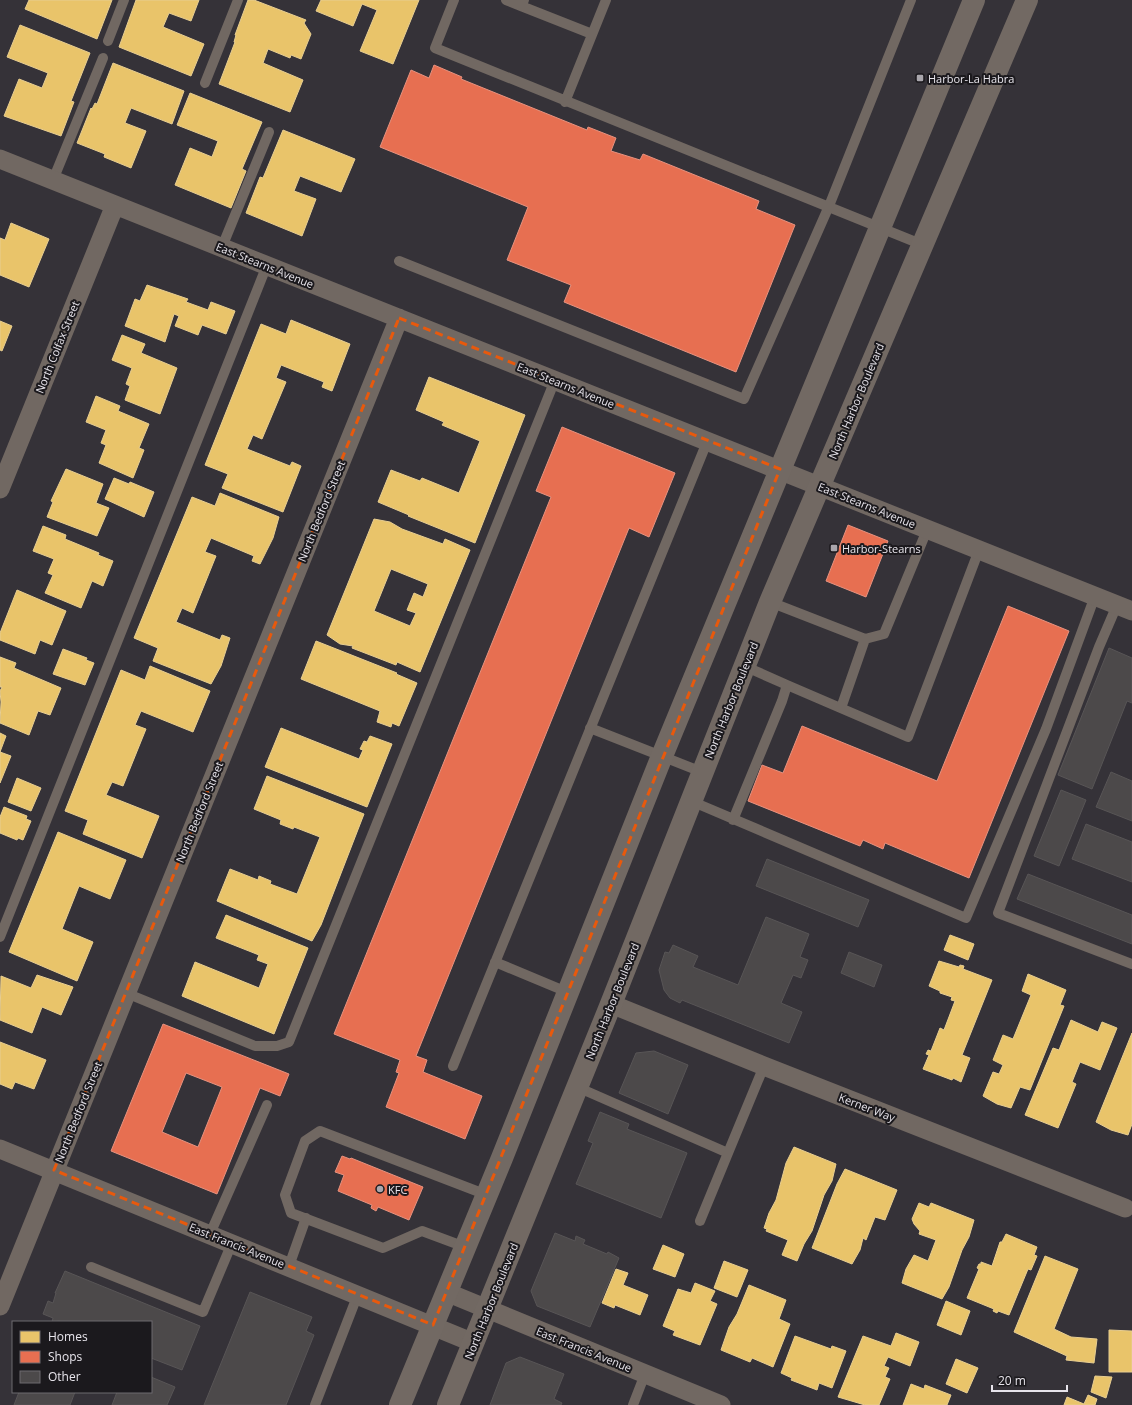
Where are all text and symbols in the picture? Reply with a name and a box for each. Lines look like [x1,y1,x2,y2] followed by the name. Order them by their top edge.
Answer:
[928,71,1014,86] place label: Harbor-La Habra
[915,73,925,83] marker: Harbor-La Habra
[214,239,316,291] street label: East Stearns Avenue
[32,299,82,395] street label: North Colfax Street
[825,341,887,461] street label: North Harbor Boulevard
[515,359,617,411] street label: East Stearns Avenue
[294,458,348,564] street label: North Bedford Street
[816,479,918,531] street label: East Stearns Avenue
[842,541,921,556] place label: Harbor-Stearns
[829,543,839,553] marker: Harbor-Stearns
[701,639,761,761] street label: North Harbor Boulevard
[172,759,226,865] street label: North Bedford Street
[582,940,642,1062] street label: North Harbor Boulevard
[51,1059,105,1165] street label: North Bedford Street
[837,1089,898,1125] street label: Kerner Way
[388,1182,407,1197] place label: KFC
[375,1184,385,1194] marker: KFC
[187,1219,287,1271] street label: East Francis Avenue
[461,1240,521,1362] street label: North Harbor Boulevard
[12,1321,152,1393] legend
[534,1323,634,1375] street label: East Francis Avenue
[48,1328,88,1345] text: Homes
[48,1348,83,1365] text: Shops
[992,1367,1067,1393] scale bar
[48,1368,81,1385] text: Other
[998,1372,1026,1389] text: 20 m

